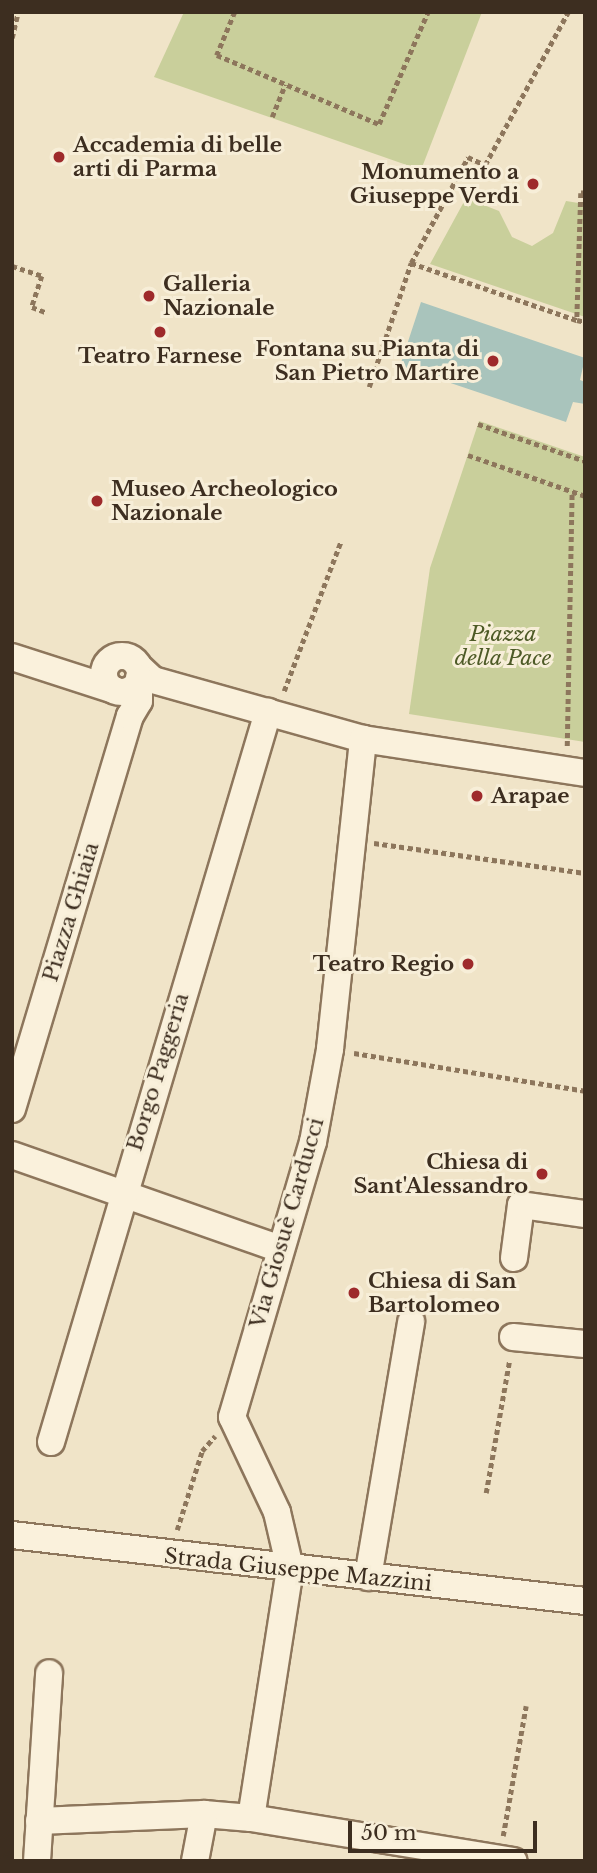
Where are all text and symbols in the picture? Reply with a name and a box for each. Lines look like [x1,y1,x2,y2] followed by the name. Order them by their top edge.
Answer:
[73,132,282,182] place label: Accademia di belle arti di Parma
[51,149,67,165] marker: Accademia di belle arti di Parma
[349,159,519,209] place label: Monumento a Giuseppe Verdi
[525,176,541,192] marker: Monumento a Giuseppe Verdi
[163,271,275,321] place label: Galleria Nazionale
[141,288,157,304] marker: Galleria Nazionale
[152,324,168,340] marker: Teatro Farnese
[255,336,479,386] place label: Fontana su Pianta di San Pietro Martire
[78,343,242,369] place label: Teatro Farnese
[485,353,501,369] marker: Fontana su Pianta di San Pietro Martire
[111,476,339,526] place label: Museo Archeologico Nazionale
[89,493,105,509] marker: Museo Archeologico Nazionale
[454,621,552,671] park label: Piazza della Pace
[491,783,569,809] place label: Arapae
[469,788,485,804] marker: Arapae
[38,839,104,985] street label: Piazza Ghiaia
[313,951,454,977] place label: Teatro Regio
[460,956,476,972] marker: Teatro Regio
[122,990,194,1154] street label: Borgo Paggeria
[245,1115,329,1331] street label: Via Giosuè Carducci
[353,1149,528,1199] place label: Chiesa di Sant'Alessandro
[534,1166,550,1182] marker: Chiesa di Sant'Alessandro
[368,1268,517,1318] place label: Chiesa di San Bartolomeo
[346,1285,362,1301] marker: Chiesa di San Bartolomeo
[163,1543,433,1597] street label: Strada Giuseppe Mazzini
[352,1806,541,1850] scale bar
[361,1820,416,1846] text: 50 m

